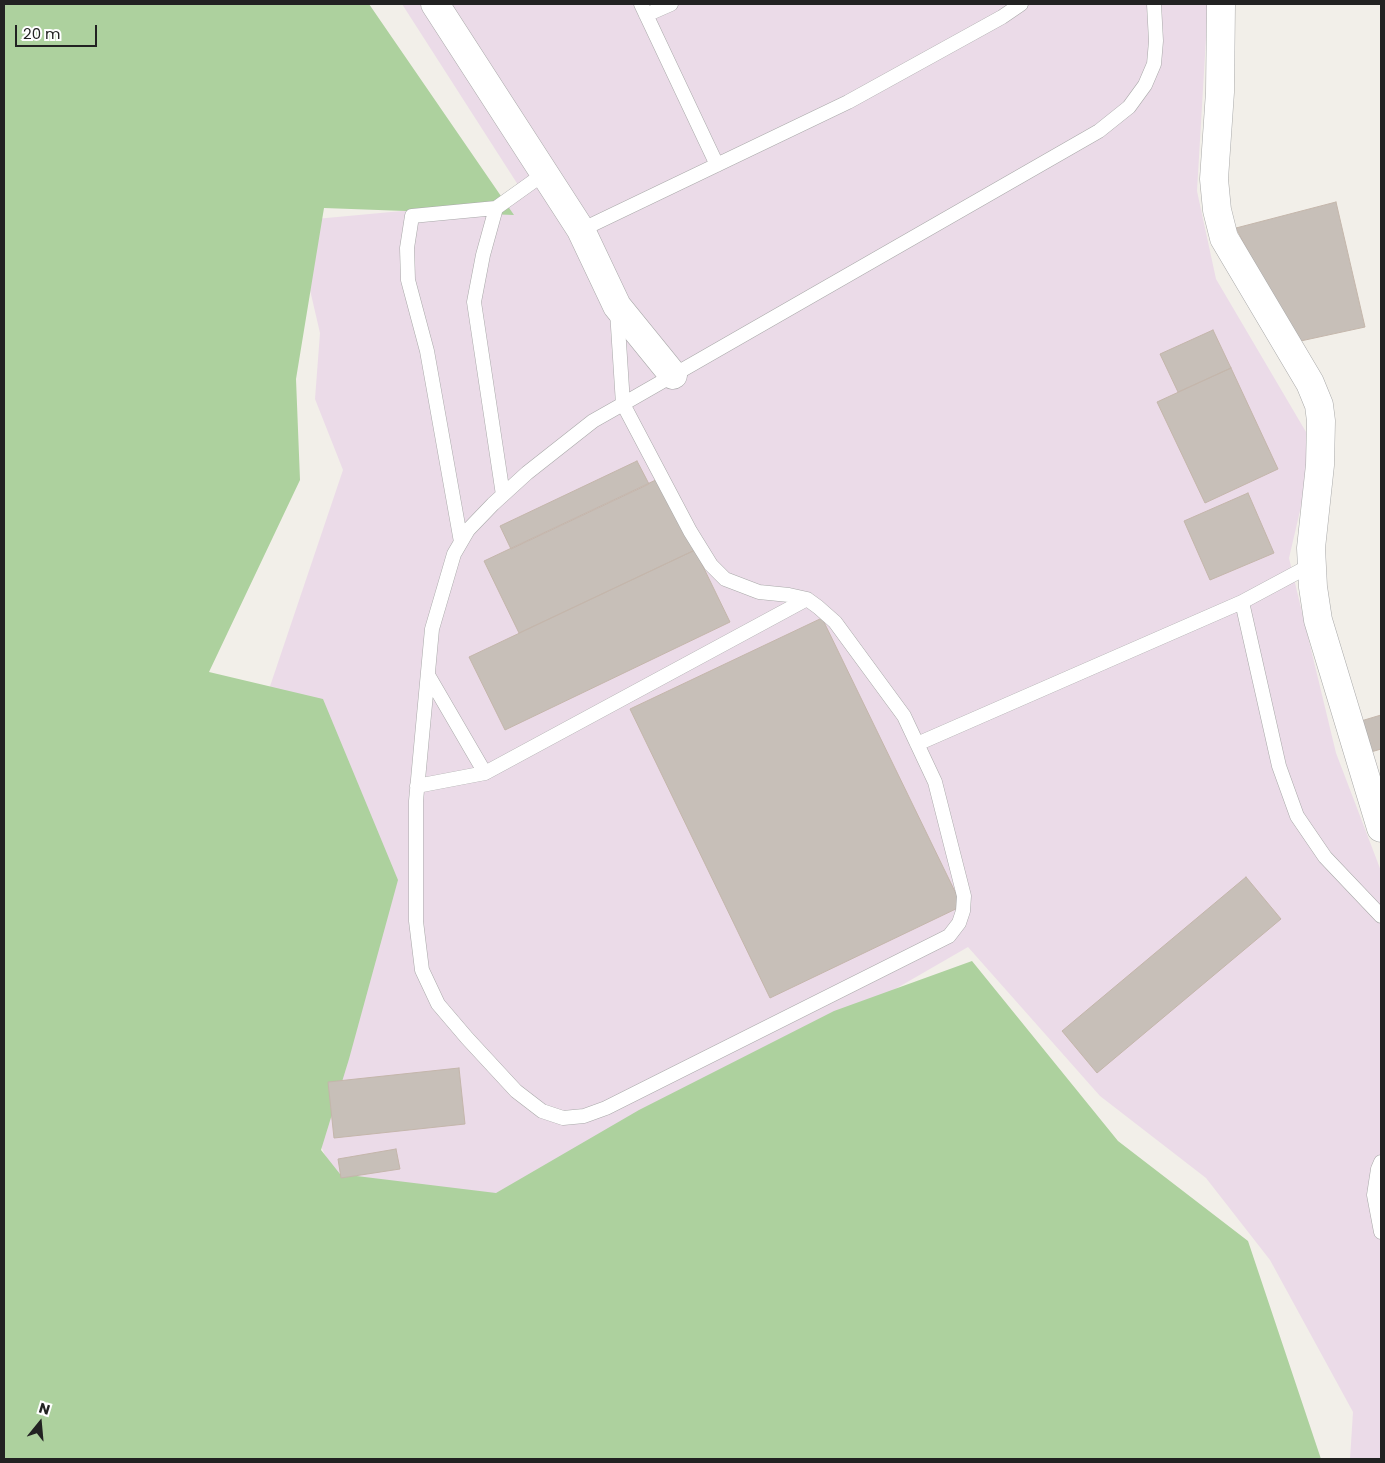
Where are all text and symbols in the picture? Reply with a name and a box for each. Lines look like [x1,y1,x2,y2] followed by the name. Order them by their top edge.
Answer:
[18,15,100,47] scale bar
[23,23,61,44] text: 20 m
[15,1398,65,1448] north arrow
[36,1398,52,1420] text: N

